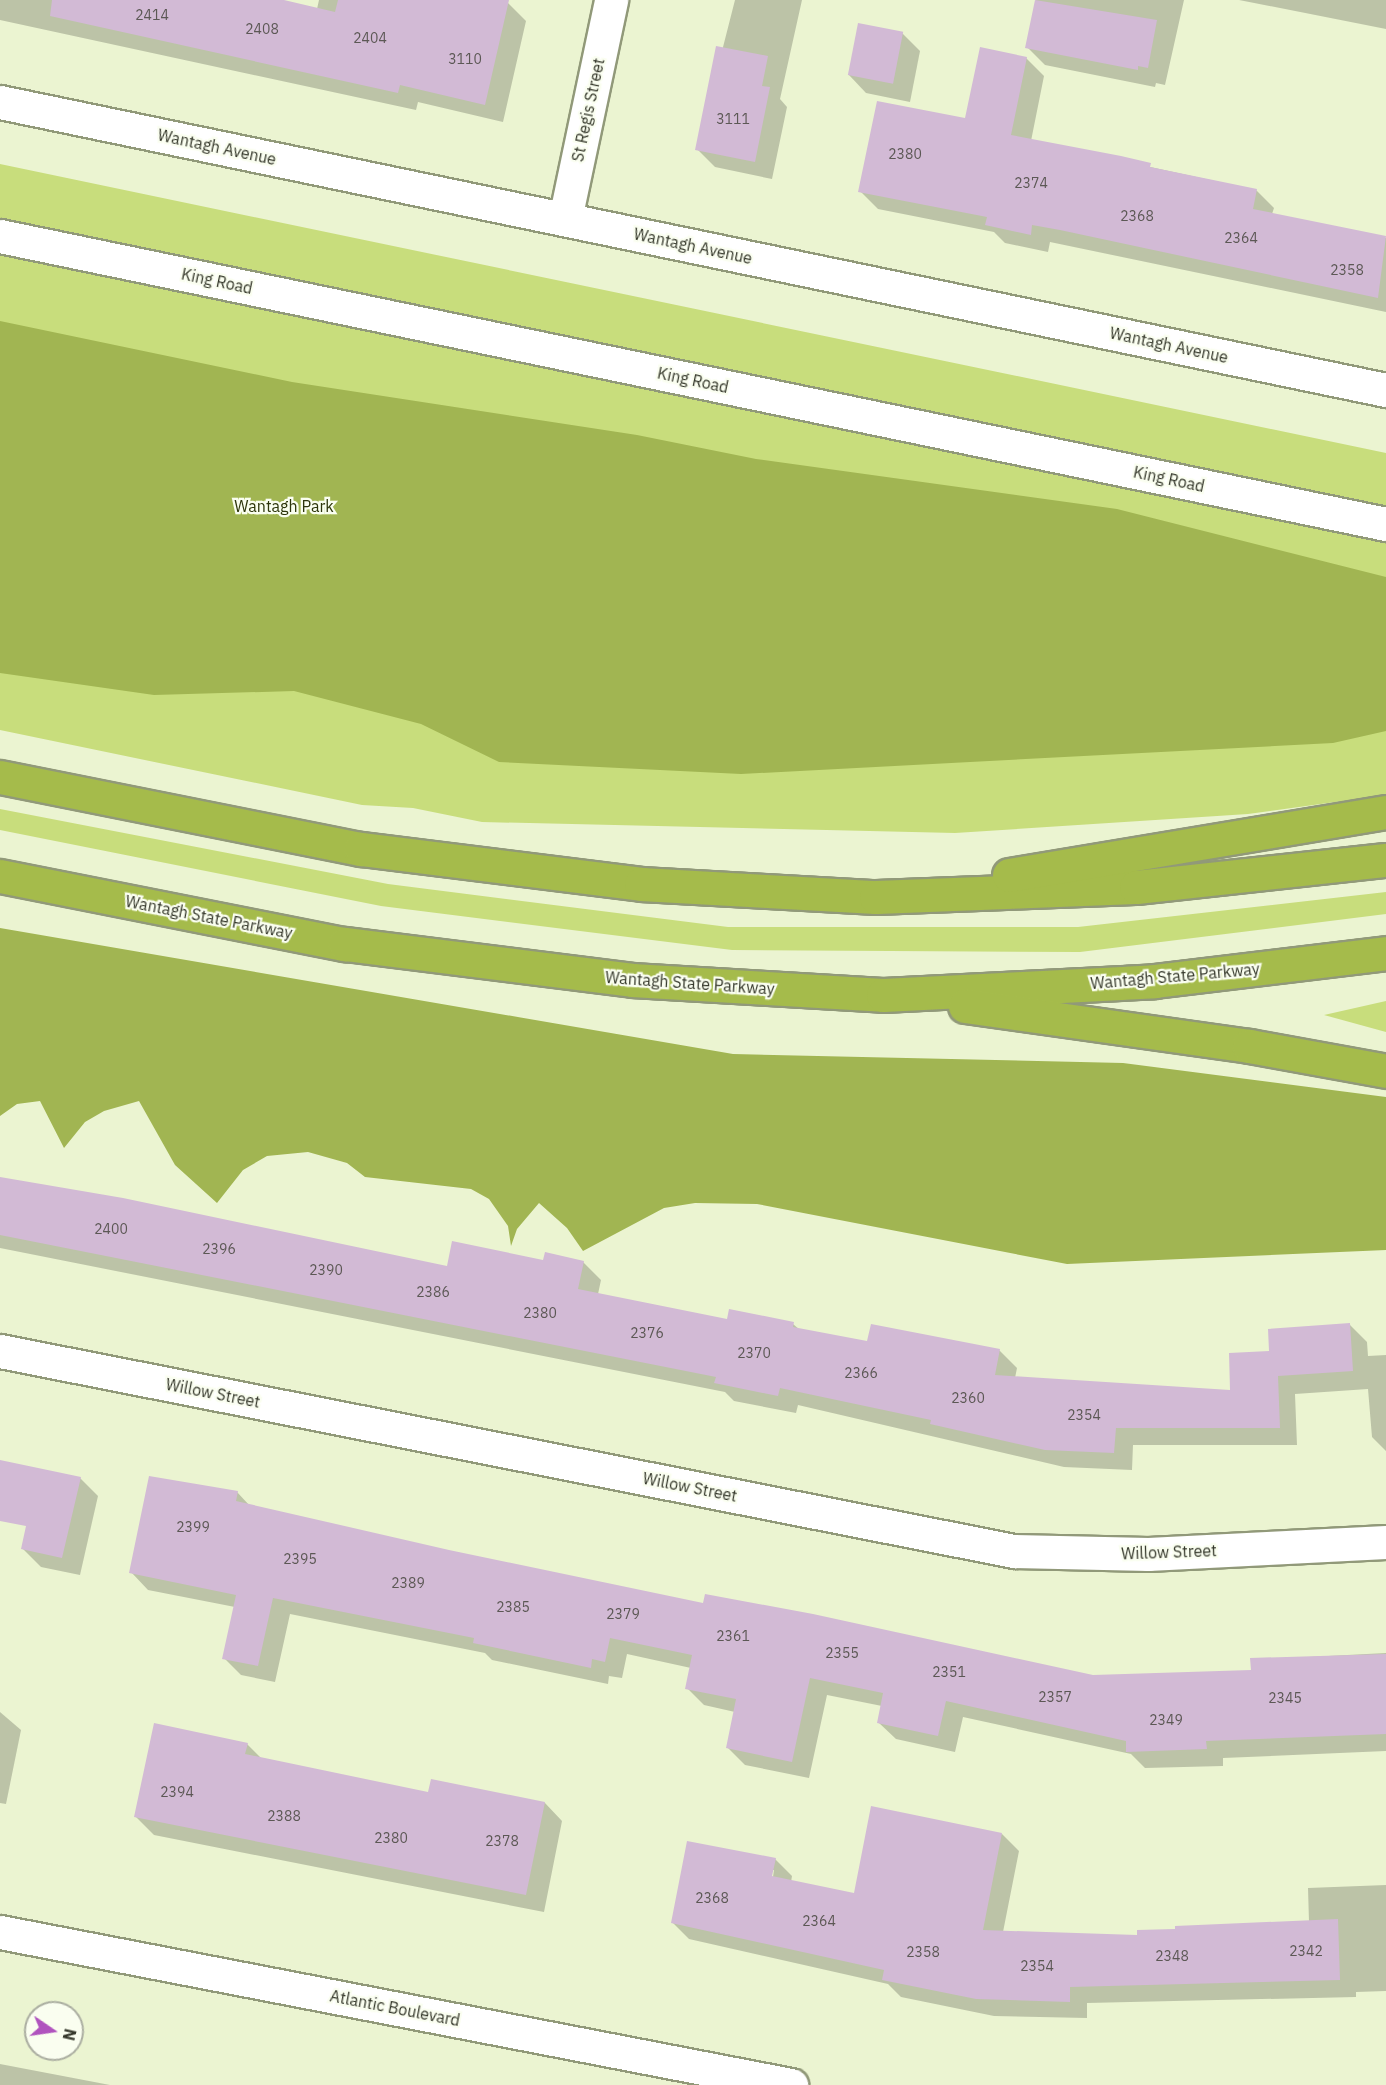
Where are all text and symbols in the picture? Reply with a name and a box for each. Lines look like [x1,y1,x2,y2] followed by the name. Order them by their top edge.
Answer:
[135,7,169,23] house number: 2414
[245,21,279,37] house number: 2408
[353,30,387,46] house number: 2404
[448,51,482,67] house number: 3110
[568,56,608,164] street label: St Regis Street
[716,111,750,127] house number: 3111
[156,125,278,169] street label: Wantagh Avenue
[888,146,922,162] house number: 2380
[1014,175,1048,191] house number: 2374
[1120,208,1154,224] house number: 2368
[632,224,754,268] street label: Wantagh Avenue
[1224,230,1258,246] house number: 2364
[1330,262,1364,278] house number: 2358
[180,264,254,298] street label: King Road
[1108,323,1230,367] street label: Wantagh Avenue
[656,363,730,397] street label: King Road
[1132,462,1206,496] street label: King Road
[234,496,334,516] park label: Wantagh Park
[124,891,294,943] street label: Wantagh State Parkway
[1090,959,1260,993] street label: Wantagh State Parkway
[605,968,775,998] street label: Wantagh State Parkway
[94,1221,128,1237] house number: 2400
[202,1241,236,1257] house number: 2396
[309,1262,343,1278] house number: 2390
[416,1284,450,1300] house number: 2386
[523,1305,557,1321] house number: 2380
[630,1325,664,1341] house number: 2376
[737,1345,771,1361] house number: 2370
[844,1365,878,1381] house number: 2366
[164,1374,262,1412] street label: Willow Street
[951,1390,985,1406] house number: 2360
[1067,1407,1101,1423] house number: 2354
[641,1468,739,1506] street label: Willow Street
[176,1519,210,1535] house number: 2399
[1121,1541,1217,1563] street label: Willow Street
[283,1551,317,1567] house number: 2395
[391,1575,425,1591] house number: 2389
[496,1599,530,1615] house number: 2385
[606,1606,640,1622] house number: 2379
[716,1628,750,1644] house number: 2361
[825,1645,859,1661] house number: 2355
[932,1664,966,1680] house number: 2351
[1038,1689,1072,1705] house number: 2357
[1268,1690,1302,1706] house number: 2345
[1149,1712,1183,1728] house number: 2349
[160,1784,194,1800] house number: 2394
[267,1808,301,1824] house number: 2388
[374,1830,408,1846] house number: 2380
[485,1833,519,1849] house number: 2378
[695,1890,729,1906] house number: 2368
[802,1913,836,1929] house number: 2364
[1289,1943,1323,1959] house number: 2342
[906,1944,940,1960] house number: 2358
[1155,1948,1189,1964] house number: 2348
[1020,1958,1054,1974] house number: 2354
[328,1986,462,2030] street label: Atlantic Boulevard
[24,2001,84,2061] north arrow
[59,2027,81,2042] text: N

